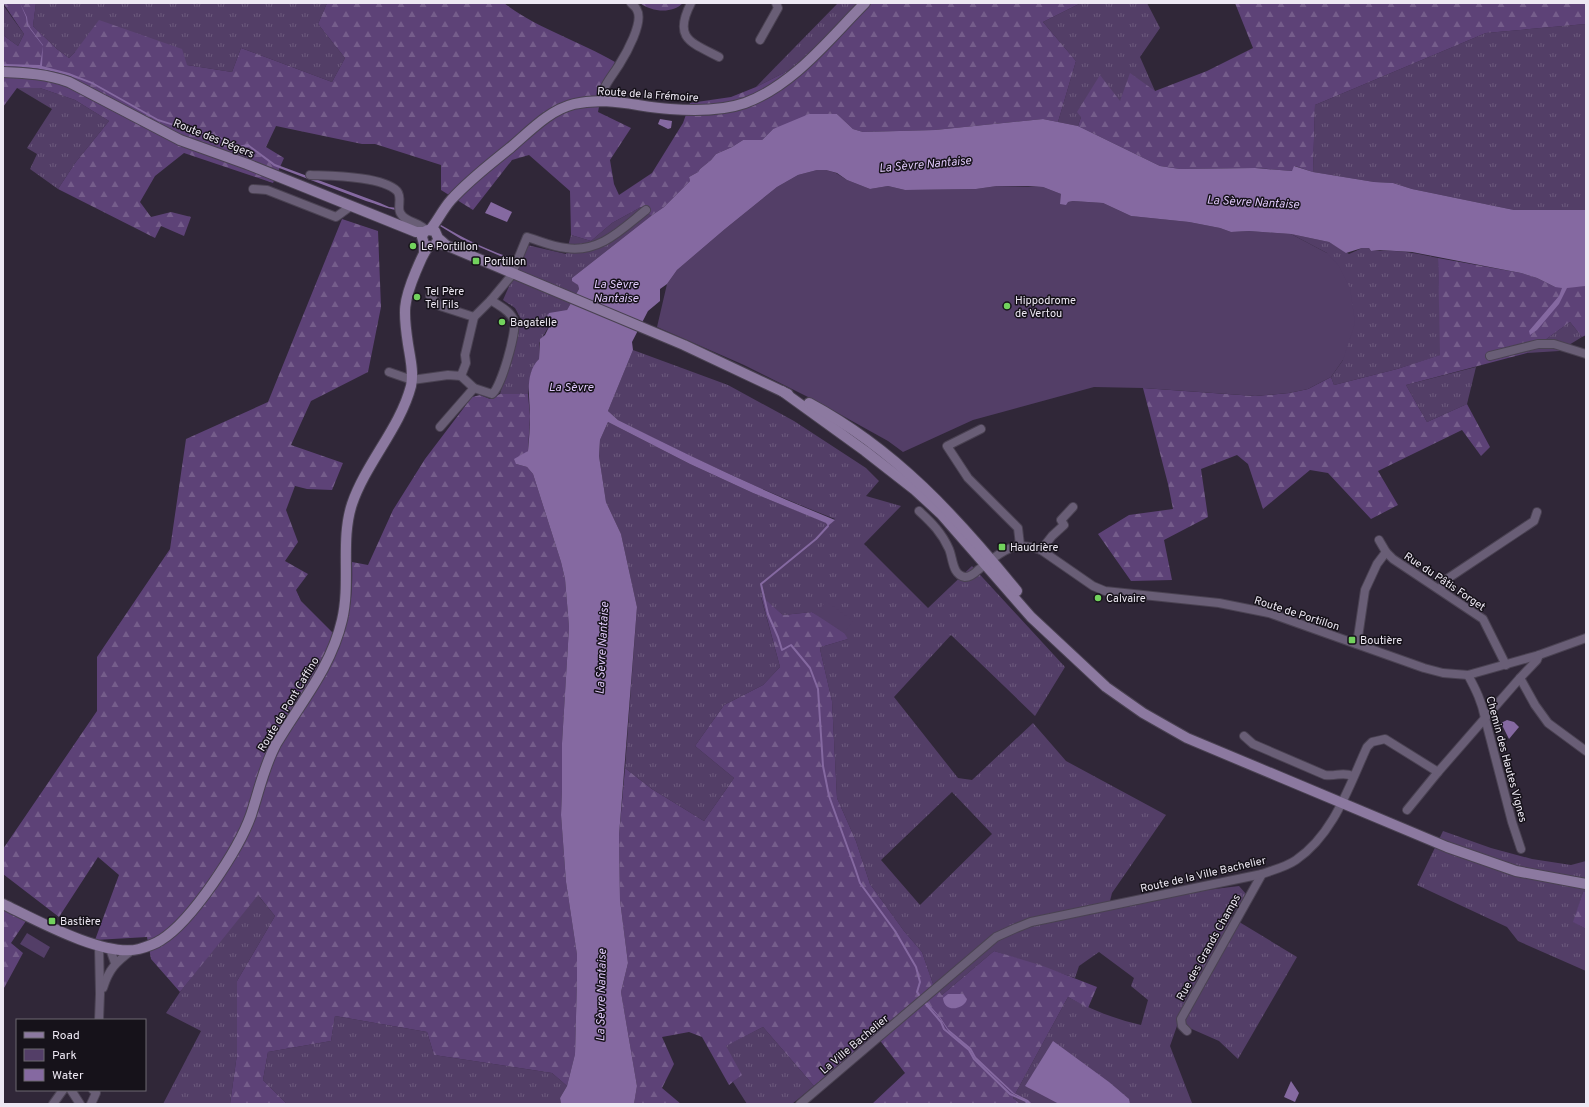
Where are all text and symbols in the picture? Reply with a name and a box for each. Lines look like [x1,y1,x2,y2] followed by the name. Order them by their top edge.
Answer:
[597,84,699,106] street label: Route de la Frémoire
[171,116,256,162] street label: Route des Pégers
[878,153,973,177] water label: La Sèvre Nantaise
[1206,193,1300,213] water label: La Sèvre Nantaise
[421,240,478,254] place label: Le Portillon
[408,241,418,251] marker: Le Portillon
[484,255,526,269] place label: Portillon
[471,256,481,266] marker: Portillon
[593,277,639,307] water label: La Sèvre Nantaise
[425,285,464,312] place label: Tel Père Tel Fils
[412,292,422,302] marker: Tel Père Tel Fils
[1015,294,1076,321] place label: Hippodrome de Vertou
[1002,301,1012,311] marker: Hippodrome de Vertou
[510,316,557,330] place label: Bagatelle
[497,317,507,327] marker: Bagatelle
[549,380,594,396] water label: La Sèvre
[1010,541,1058,555] place label: Haudrière
[997,542,1007,552] marker: Haudrière
[1401,549,1488,614] street label: Rue du Pâtis Forget
[1106,592,1146,606] place label: Calvaire
[1093,593,1103,603] marker: Calvaire
[1252,594,1341,634] street label: Route de Portillon
[593,601,613,695] water label: La Sèvre Nantaise
[1360,634,1402,648] place label: Boutière
[1347,635,1357,645] marker: Boutière
[255,655,323,754] street label: Route de Pont Caffino
[1482,695,1530,824] street label: Chemin des Hautes Vignes
[1139,854,1268,896] street label: Route de la Ville Bachelier
[1174,892,1244,1003] street label: Rue des Grands Champs
[60,915,101,929] place label: Bastière
[47,916,57,926] marker: Bastière
[593,948,611,1041] water label: La Sèvre Nantaise
[817,1012,892,1078] street label: La Ville Bachelier
[16,1019,146,1091] legend
[52,1028,80,1044] text: Road
[52,1048,77,1064] text: Park
[52,1068,84,1084] text: Water

